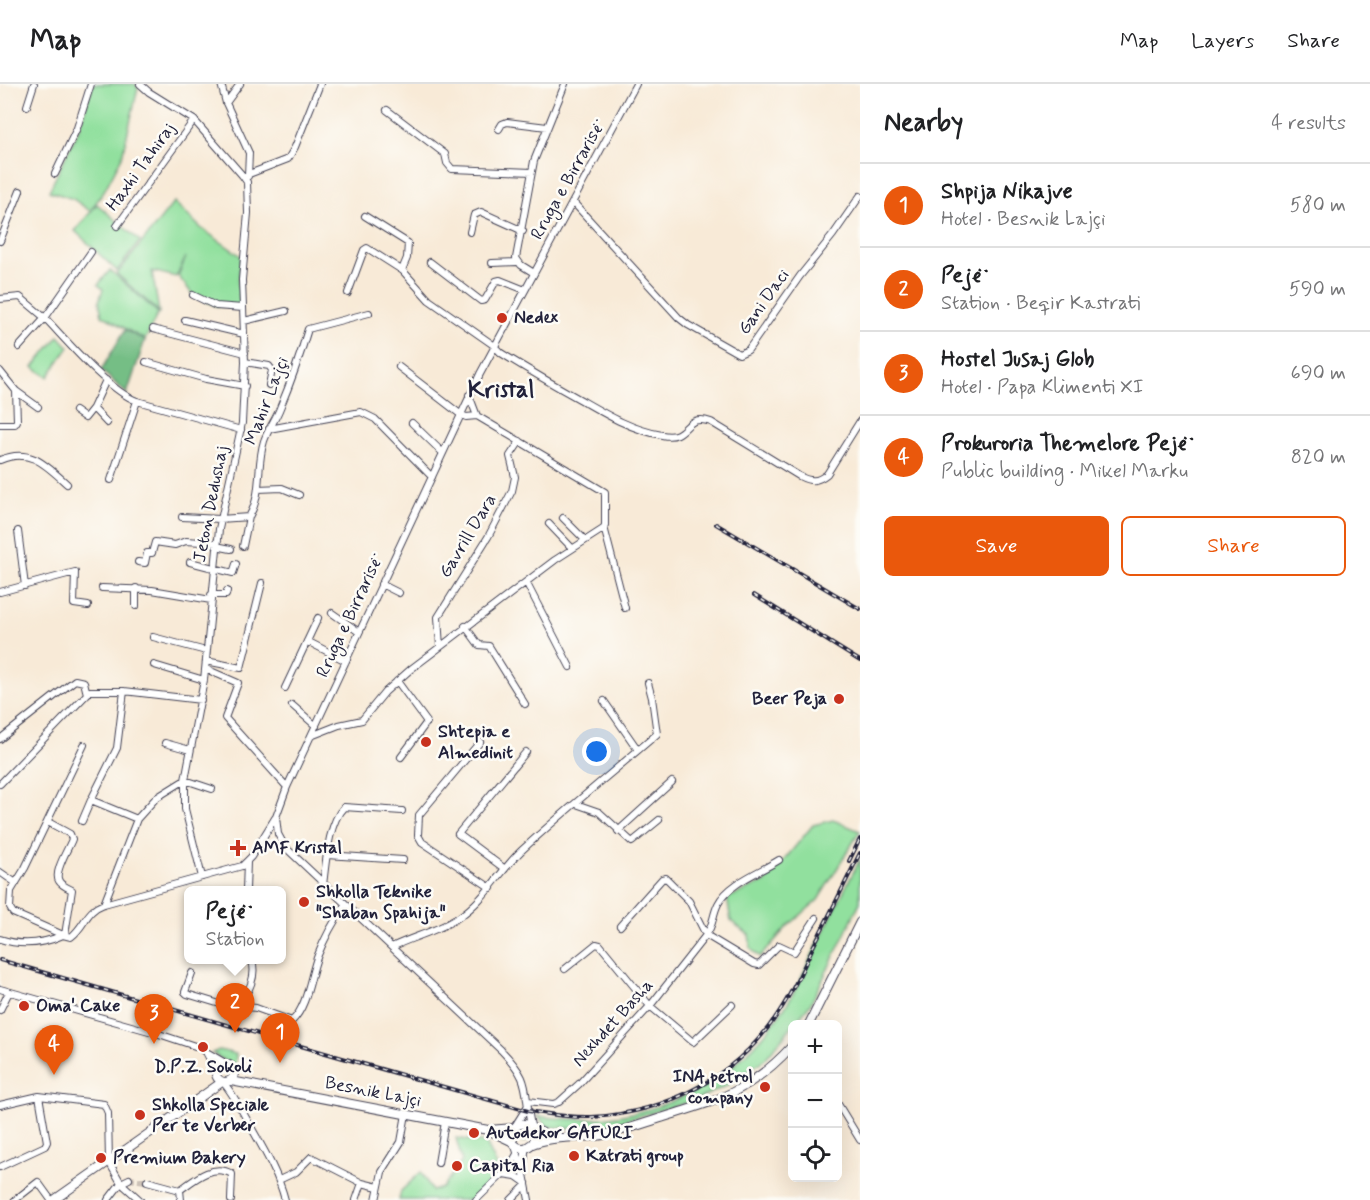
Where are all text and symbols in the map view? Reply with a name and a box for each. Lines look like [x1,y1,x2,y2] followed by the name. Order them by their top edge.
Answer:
[30,23,81,60] text: Map
[1120,27,1158,55] text: Map
[1191,27,1254,55] text: Layers
[1287,27,1340,55] text: Share
[884,106,963,140] text: Nearby
[1271,110,1346,137] text: 4 results
[525,115,612,245] street label: Rruga e Birrarisë
[101,118,181,216] street label: Haxhi Tahiraj
[941,178,1073,206] text: Shpija Nikajve
[899,192,908,219] text: 1
[1290,192,1346,219] text: 580 m
[941,206,1105,233] text: Hotel · Besnik Lajçi
[941,262,981,290] text: Pejë
[733,264,795,340] street label: Gani Daci
[899,276,908,303] text: 2
[1289,276,1346,303] text: 590 m
[941,290,1141,317] text: Station · Beqir Kastrati
[514,306,558,330] place label: Nedex
[495,311,509,325] marker: Nedex
[941,346,1094,374] text: Hostel Jusaj Glob
[239,353,295,449] street label: Mahir Lajçi
[899,360,908,387] text: 3
[1291,360,1346,387] text: 690 m
[941,374,1143,401] text: Hotel · Papa Klimenti XI
[468,375,534,406] district label: Kristal
[941,430,1186,458] text: Prokuroria Themelore Pejë
[188,444,234,564] street label: Jeton Dedushaj
[898,444,909,471] text: 4
[1291,444,1346,471] text: 820 m
[941,458,1188,485] text: Public building · Mikel Marku
[434,490,502,582] street label: Gavrill Dara
[884,516,1109,576] button: Save
[1121,516,1346,576] button: Share
[311,550,390,682] street label: Rruga e Birrarisë
[752,687,827,711] place label: Beer Peja
[832,692,846,706] marker: Beer Peja
[438,720,513,765] place label: Shtepia e Almedinit
[419,735,433,749] marker: Shtepia e Almedinit
[582,737,611,766] your location
[252,836,342,860] place label: AMF Kristal
[229,839,247,857] marker: AMF Kristal
[316,880,446,925] place label: Shkolla Teknike "Shaban Spahija"
[184,886,286,964] popup
[297,895,311,909] marker: Shkolla Teknike "Shaban Spahija"
[205,898,245,926] text: Pejë
[205,926,265,953] text: Station
[567,974,659,1072] street label: Nexhdet Basha
[216,984,254,1033] pin: 2
[36,994,120,1018] place label: Oma' Cake
[134,994,174,1044] pin: 3
[17,999,31,1013] marker: Oma' Cake
[260,1014,300,1063] pin: 1
[788,1020,842,1182] map controls
[788,1020,842,1074] button: +
[34,1026,74,1075] pin: 4
[196,1040,210,1054] marker: D.P.Z. Sokoli
[154,1055,252,1079] place label: D.P.Z. Sokoli
[673,1065,753,1110] place label: INA petrol company
[323,1071,423,1113] street label: Besnik Lajçi
[788,1074,842,1128] button: −
[758,1080,772,1094] marker: INA petrol company
[152,1093,270,1138] place label: Shkolla Speciale Per te Verber
[133,1108,147,1122] marker: Shkolla Speciale Per te Verber
[486,1121,634,1145] place label: Autodekor GAFURI
[467,1126,481,1140] marker: Autodekor GAFURI
[788,1128,842,1182] button: locate
[586,1144,684,1168] place label: Katrati group
[113,1146,246,1170] place label: Premium Bakery
[567,1149,581,1163] marker: Katrati group
[94,1151,108,1165] marker: Premium Bakery
[469,1154,555,1178] place label: Capital Ria
[450,1159,464,1173] marker: Capital Ria

